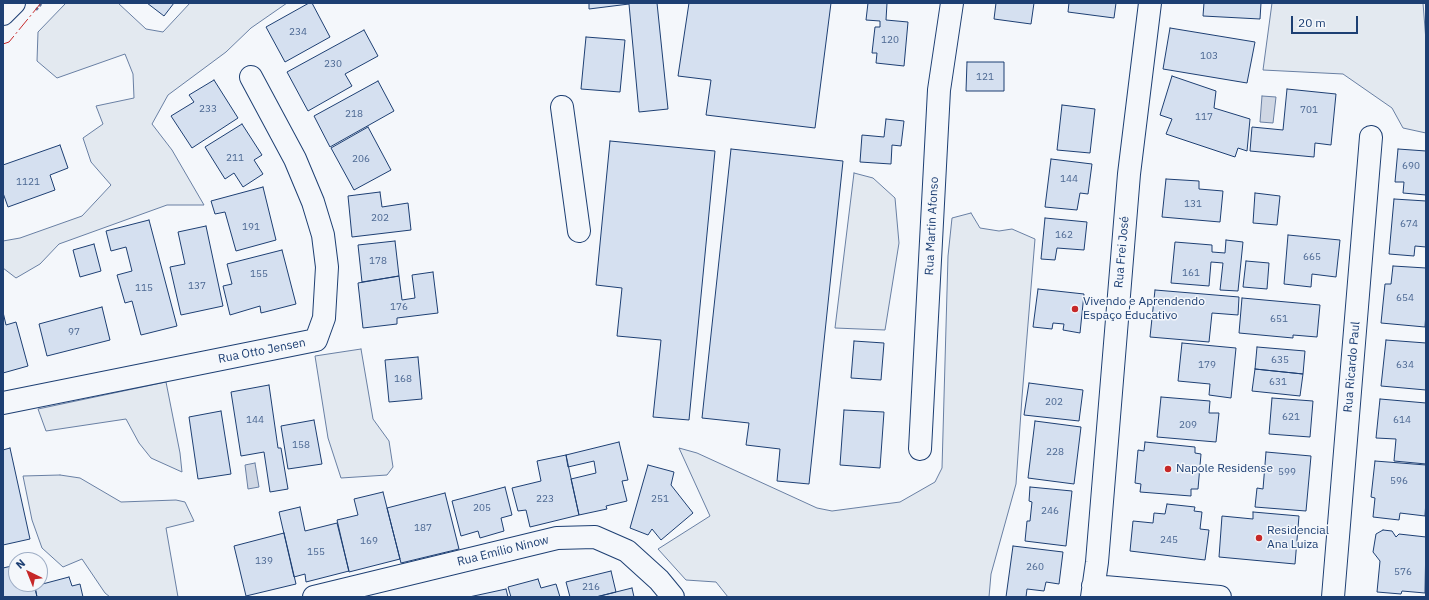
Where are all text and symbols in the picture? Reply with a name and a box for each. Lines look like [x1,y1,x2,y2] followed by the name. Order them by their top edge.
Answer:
[1293,8,1360,34] scale bar
[1298,15,1326,30] text: 20 m
[289,26,307,38] house number: 234
[881,34,899,46] house number: 120
[1200,50,1218,62] house number: 103
[324,58,342,70] house number: 230
[976,71,994,83] house number: 121
[199,103,217,115] house number: 233
[1300,104,1318,116] house number: 701
[345,108,363,120] house number: 218
[1195,111,1213,123] house number: 117
[226,152,244,164] house number: 211
[352,153,370,165] house number: 206
[1402,160,1420,172] house number: 690
[1060,173,1078,185] house number: 144
[16,176,40,188] house number: 1121
[922,176,942,276] street label: Rua Martin Afonso
[1184,198,1202,210] house number: 131
[371,212,389,224] house number: 202
[1112,215,1132,289] street label: Rua Frei José
[1400,218,1418,230] house number: 674
[242,221,260,233] house number: 191
[1055,229,1073,241] house number: 162
[1303,251,1321,263] house number: 665
[369,255,387,267] house number: 178
[1182,267,1200,279] house number: 161
[250,268,268,280] house number: 155
[188,280,206,292] house number: 137
[135,282,153,294] house number: 115
[1396,292,1414,304] house number: 654
[1083,295,1205,323] place label: Vivendo e Aprendendo Espaço Educativo
[390,301,408,313] house number: 176
[1070,304,1080,314] marker: Vivendo e Aprendendo Espaço Educativo
[1270,313,1288,325] house number: 651
[1341,321,1363,413] street label: Rua Ricardo Paul
[68,326,80,338] house number: 97
[217,335,307,367] street label: Rua Otto Jensen
[1271,354,1289,366] house number: 635
[1198,359,1216,371] house number: 179
[1396,359,1414,371] house number: 634
[394,373,412,385] house number: 168
[1269,376,1287,388] house number: 631
[1045,396,1063,408] house number: 202
[1282,411,1300,423] house number: 621
[246,414,264,426] house number: 144
[1393,414,1411,426] house number: 614
[1179,419,1197,431] house number: 209
[292,439,310,451] house number: 158
[1046,446,1064,458] house number: 228
[1176,462,1273,476] place label: Napole Residense
[1163,464,1173,474] marker: Napole Residense
[1278,466,1296,478] house number: 599
[1390,475,1408,487] house number: 596
[536,493,554,505] house number: 223
[651,493,669,505] house number: 251
[473,502,491,514] house number: 205
[1041,505,1059,517] house number: 246
[414,522,432,534] house number: 187
[1267,524,1329,552] place label: Residencial Ana Luiza
[456,533,550,569] street label: Rua Emílio Ninow
[1254,533,1264,543] marker: Residencial Ana Luiza
[1160,534,1178,546] house number: 245
[360,535,378,547] house number: 169
[307,546,325,558] house number: 155
[8,552,48,592] north arrow
[255,555,273,567] house number: 139
[13,556,28,572] text: N
[1026,561,1044,573] house number: 260
[1394,566,1412,578] house number: 576
[582,581,600,593] house number: 216

